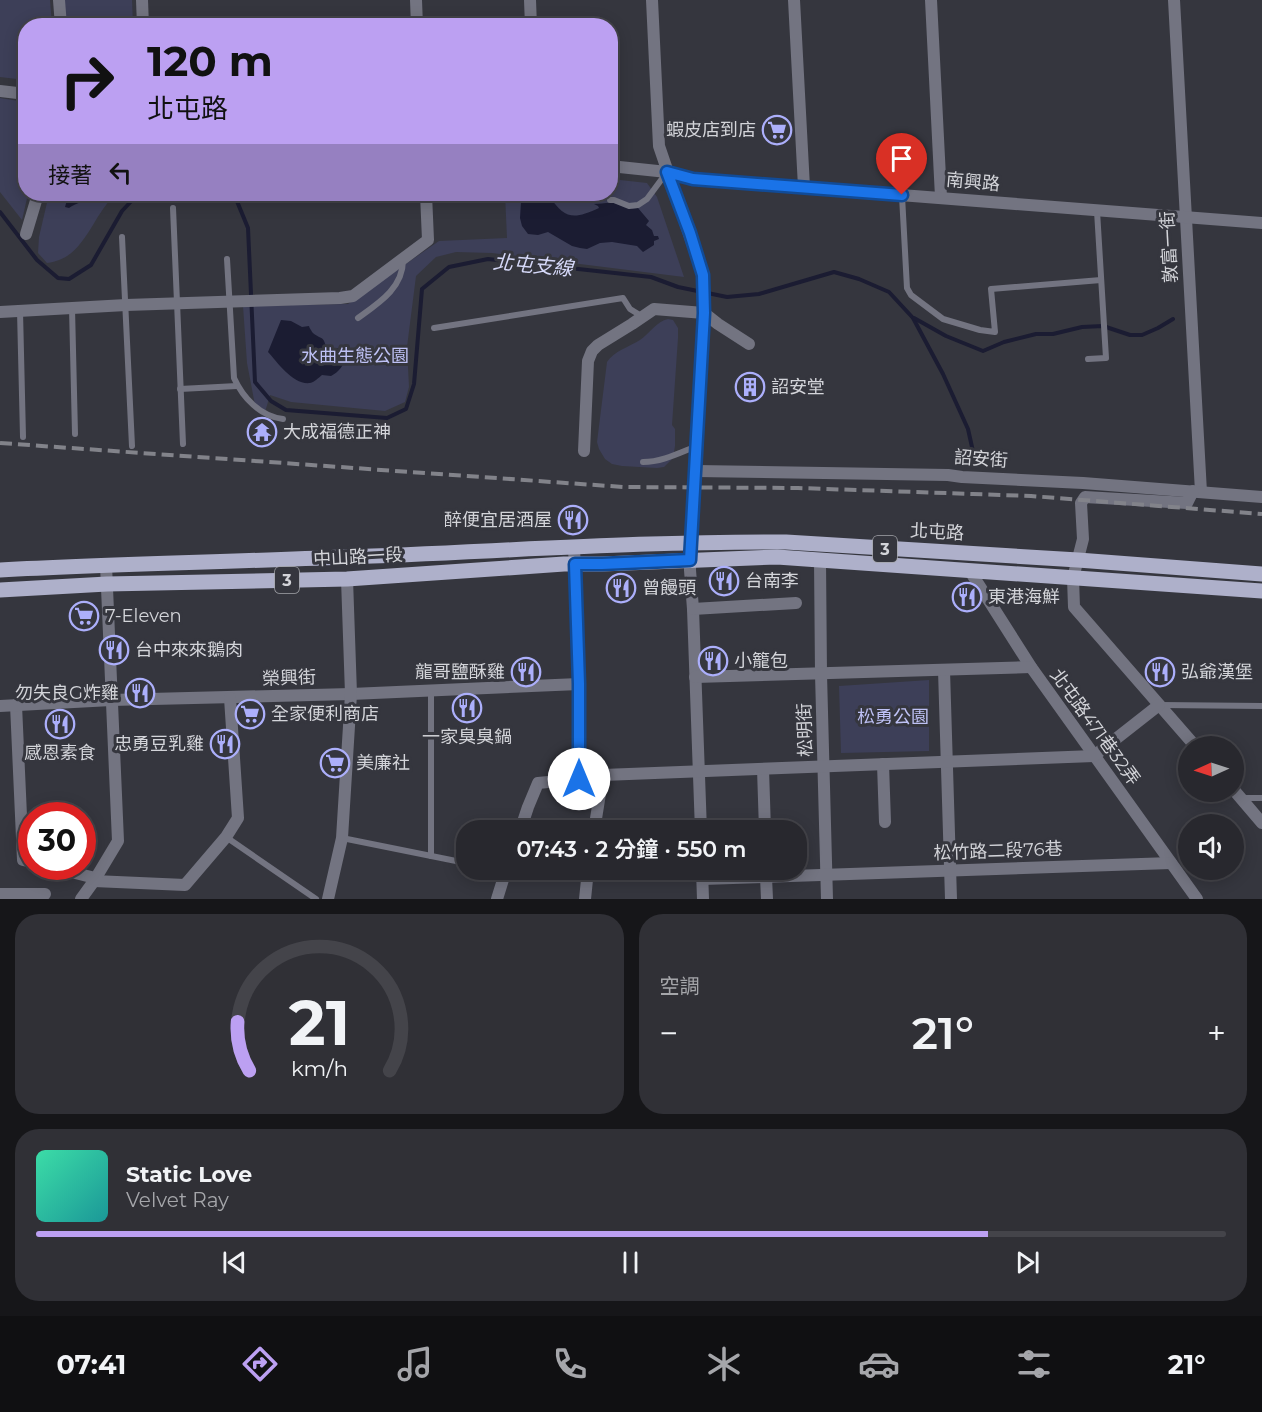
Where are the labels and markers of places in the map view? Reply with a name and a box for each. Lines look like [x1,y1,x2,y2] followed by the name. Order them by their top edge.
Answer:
[761,114,793,146] supermarket icon: 蝦皮店到店
[666,119,756,141] place label: 蝦皮店到店
[876,133,927,195] pin
[734,371,766,403] building icon: 詔安堂
[771,376,825,398] place label: 詔安堂
[246,416,278,448] temple icon: 大成福德正神
[283,421,391,443] place label: 大成福德正神
[557,504,589,536] restaurant icon: 醉便宜居酒屋
[444,509,552,531] place label: 醉便宜居酒屋
[708,565,740,597] restaurant icon: 台南李
[745,570,799,592] place label: 台南李
[605,572,637,604] restaurant icon: 曾饅頭
[642,577,696,599] place label: 曾饅頭
[951,581,983,613] restaurant icon: 東港海鮮
[988,586,1060,608] place label: 東港海鮮
[68,600,100,632] supermarket icon: 7-Eleven
[105,605,182,627] place label: 7-Eleven
[98,634,130,666] restaurant icon: 台中來來鵝肉
[135,639,243,661] place label: 台中來來鵝肉
[697,645,729,677] restaurant icon: 小籠包
[734,650,788,672] place label: 小籠包
[510,656,542,688] restaurant icon: 龍哥鹽酥雞
[1144,656,1176,688] restaurant icon: 弘爺漢堡
[415,661,505,683] place label: 龍哥鹽酥雞
[1181,661,1253,683] place label: 弘爺漢堡
[124,677,156,709] restaurant icon: 勿失良G炸雞
[15,682,119,704] place label: 勿失良G炸雞
[451,692,483,724] restaurant icon: 一家臭臭鍋
[234,698,266,730] supermarket icon: 全家便利商店
[271,703,379,725] place label: 全家便利商店
[44,708,76,740] restaurant icon: 感恩素食
[422,726,512,748] place label: 一家臭臭鍋
[209,728,241,760] restaurant icon: 忠勇豆乳雞
[114,733,204,755] place label: 忠勇豆乳雞
[24,742,96,764] place label: 感恩素食
[319,747,351,779] supermarket icon: 美廉社
[356,752,410,774] place label: 美廉社

